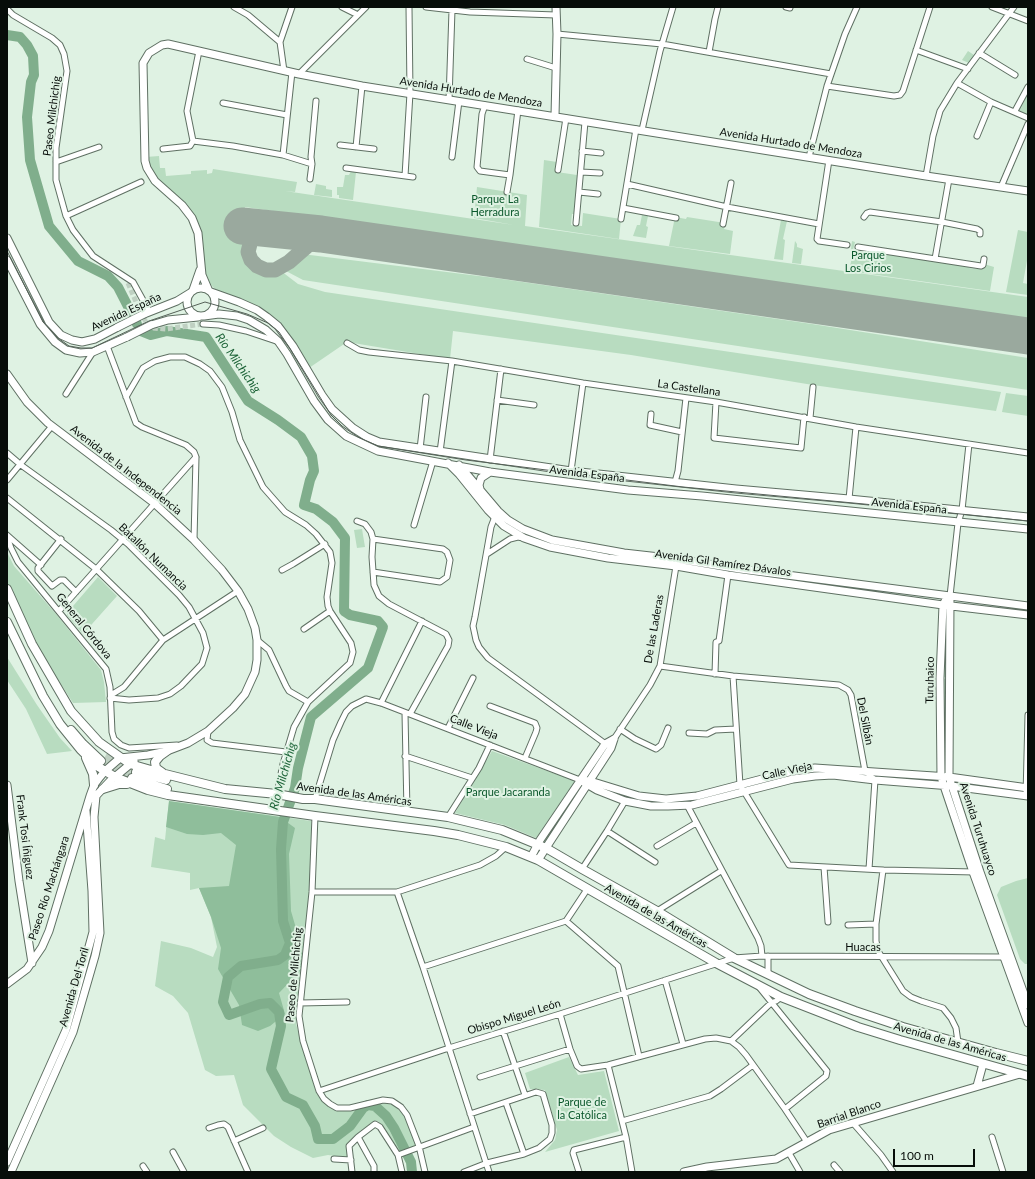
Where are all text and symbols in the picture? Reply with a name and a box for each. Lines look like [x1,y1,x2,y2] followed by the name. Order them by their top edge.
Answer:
[399,74,543,110] street label: Avenida Hurtado de Mendoza
[41,75,63,157] street label: Paseo Milchichig
[719,125,863,161] street label: Avenida Hurtado de Mendoza
[470,192,520,218] park label: Parque La Herradura
[845,248,891,274] park label: Parque Los Cirios
[89,290,163,334] street label: Avenida España
[212,330,264,396] water label: Río Milchichig
[657,377,721,399] street label: La Castellana
[68,422,184,518] street label: Avenida de la Independencia
[549,463,625,485] street label: Avenida España
[871,495,947,517] street label: Avenida España
[116,521,190,593] street label: Batallón Numancia
[654,547,792,579] street label: Avenida Gil Ramírez Dávalos
[53,590,115,662] street label: General Córdova
[641,593,667,665] street label: De las Laderas
[923,656,937,704] street label: Turuhaico
[854,696,876,746] street label: Del Silbán
[448,712,500,742] street label: Calle Vieja
[267,741,299,811] water label: Río Milchichig
[761,759,813,783] street label: Calle Vieja
[295,779,413,809] street label: Avenida de las Américas
[957,781,999,877] street label: Avenida Turuhuayco
[466,785,550,799] park label: Parque Jacaranda
[13,794,37,880] street label: Frank Tosi Íñiguez
[26,834,72,942] street label: Paseo Río Machángara
[602,881,710,951] street label: Avenida de las Américas
[283,927,305,1023] street label: Paseo de Milchichig
[845,940,881,954] street label: Huacas
[56,946,92,1028] street label: Avenida Del Toril
[466,997,562,1037] street label: Obispo Miguel León
[892,1020,1008,1064] street label: Avenida de las Américas
[557,1095,607,1121] park label: Parque de la Católica
[815,1097,883,1131] street label: Barrial Blanco
[895,1141,977,1167] scale bar
[900,1148,934,1163] text: 100 m

